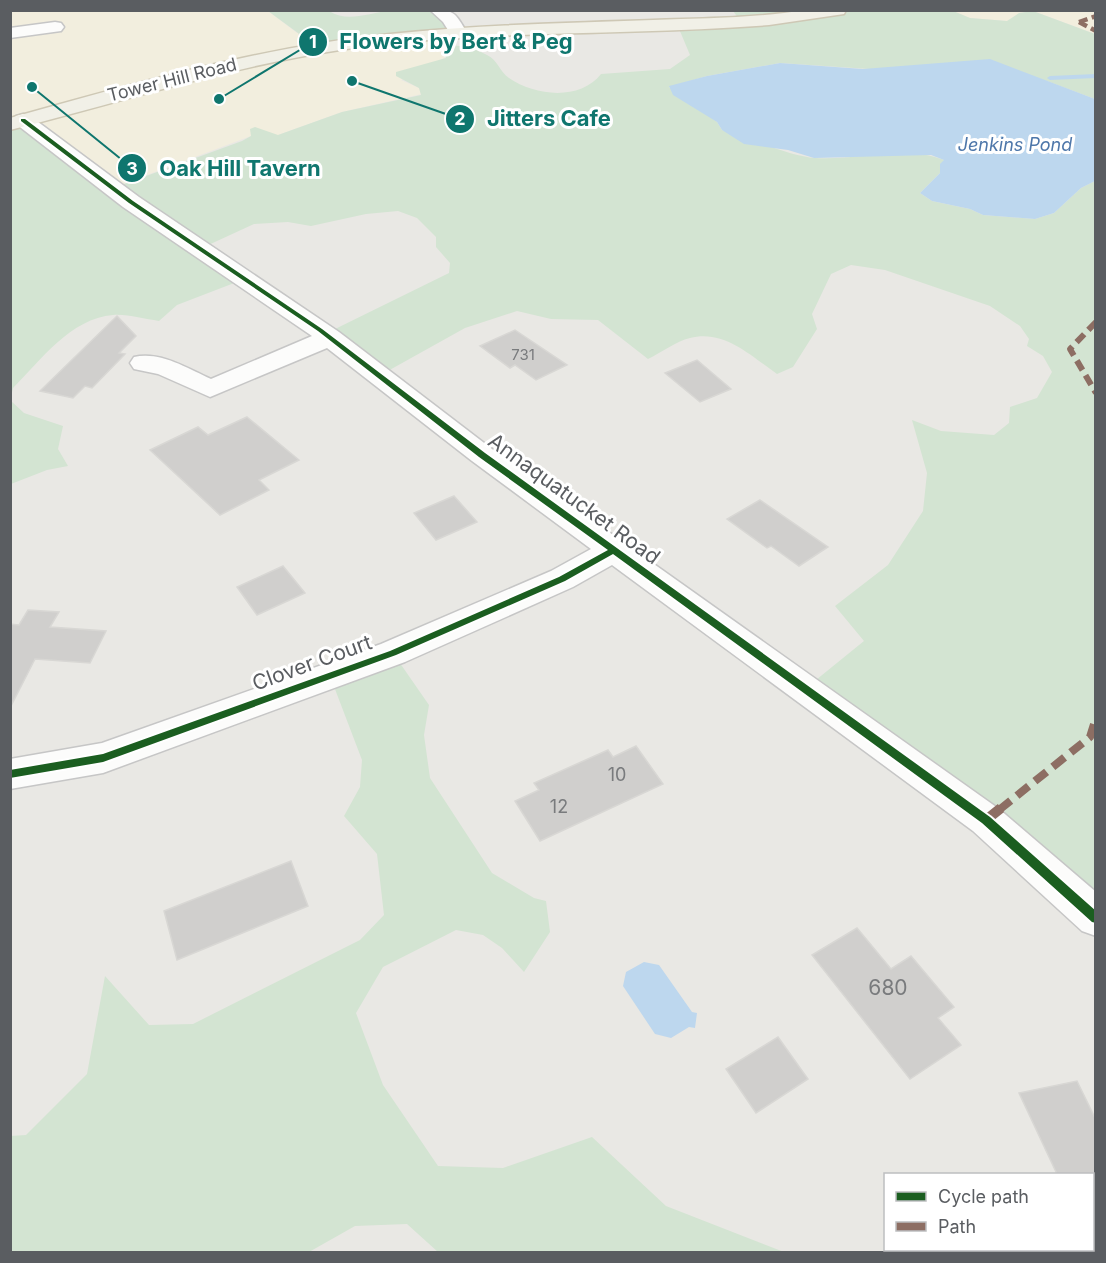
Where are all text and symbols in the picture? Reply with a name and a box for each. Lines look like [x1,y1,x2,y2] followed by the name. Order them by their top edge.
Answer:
[298,22,585,62] callout: Flowers by Bert & Peg
[339,28,573,54] text: Flowers by Bert & Peg
[309,31,317,52] text: 1
[105,53,239,106] street label: Tower Hill Road
[445,99,623,139] callout: Jitters Cafe
[487,105,611,131] text: Jitters Cafe
[454,108,466,129] text: 2
[958,134,1072,155] water label: Jenkins Pond
[117,148,332,188] callout: Oak Hill Tavern
[159,155,321,181] text: Oak Hill Tavern
[126,158,138,179] text: 3
[511,345,535,364] house number: 731
[484,428,665,569] street label: Annaquatucket Road
[249,629,375,696] street label: Clover Court
[608,764,626,785] house number: 10
[550,796,568,817] house number: 12
[868,975,908,1000] house number: 680
[884,1173,1094,1251] legend
[938,1186,1029,1207] text: Cycle path
[938,1216,976,1237] text: Path

